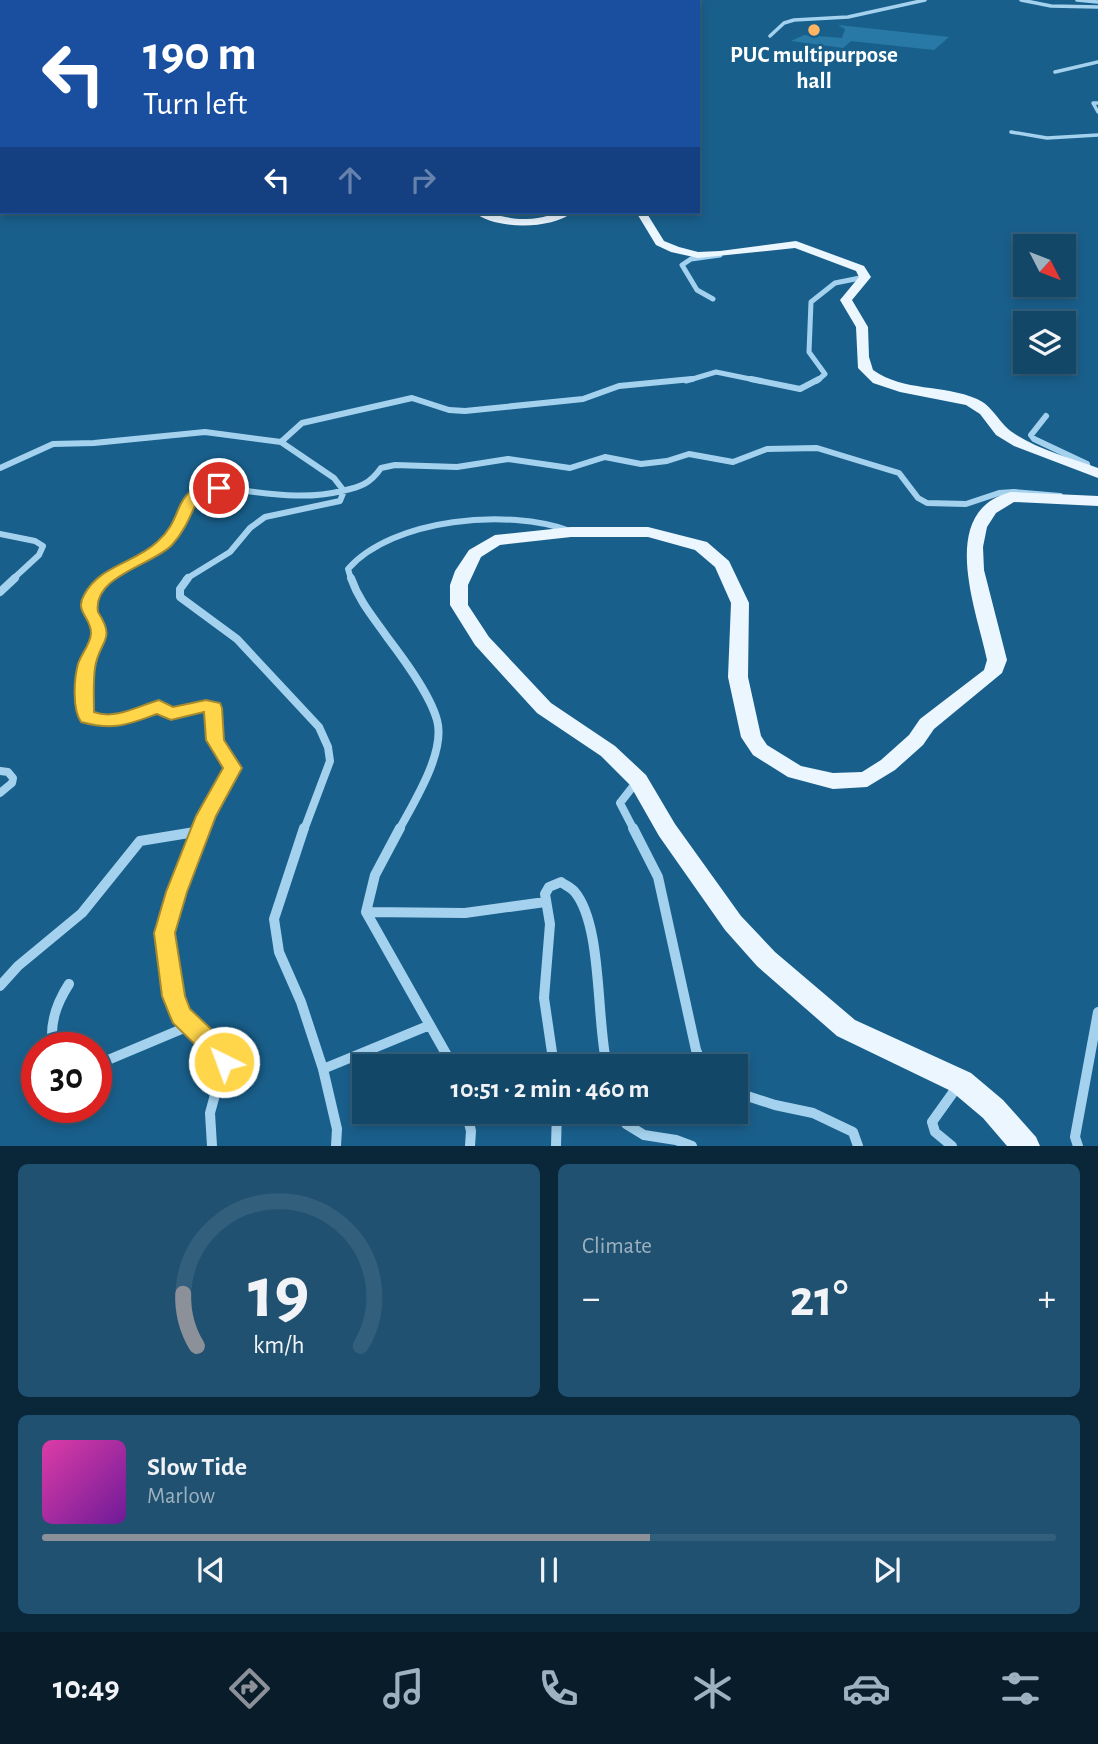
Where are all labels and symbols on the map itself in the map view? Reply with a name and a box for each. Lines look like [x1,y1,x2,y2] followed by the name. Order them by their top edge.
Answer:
[806,22,822,38] marker: PUC multipurpose hall
[730,44,898,93] place label: PUC multipurpose hall
[1013,234,1076,298] north arrow
[189,458,249,518] pin
[187,1025,261,1099] position arrow
[21,1032,112,1123] speed limit sign: 30

